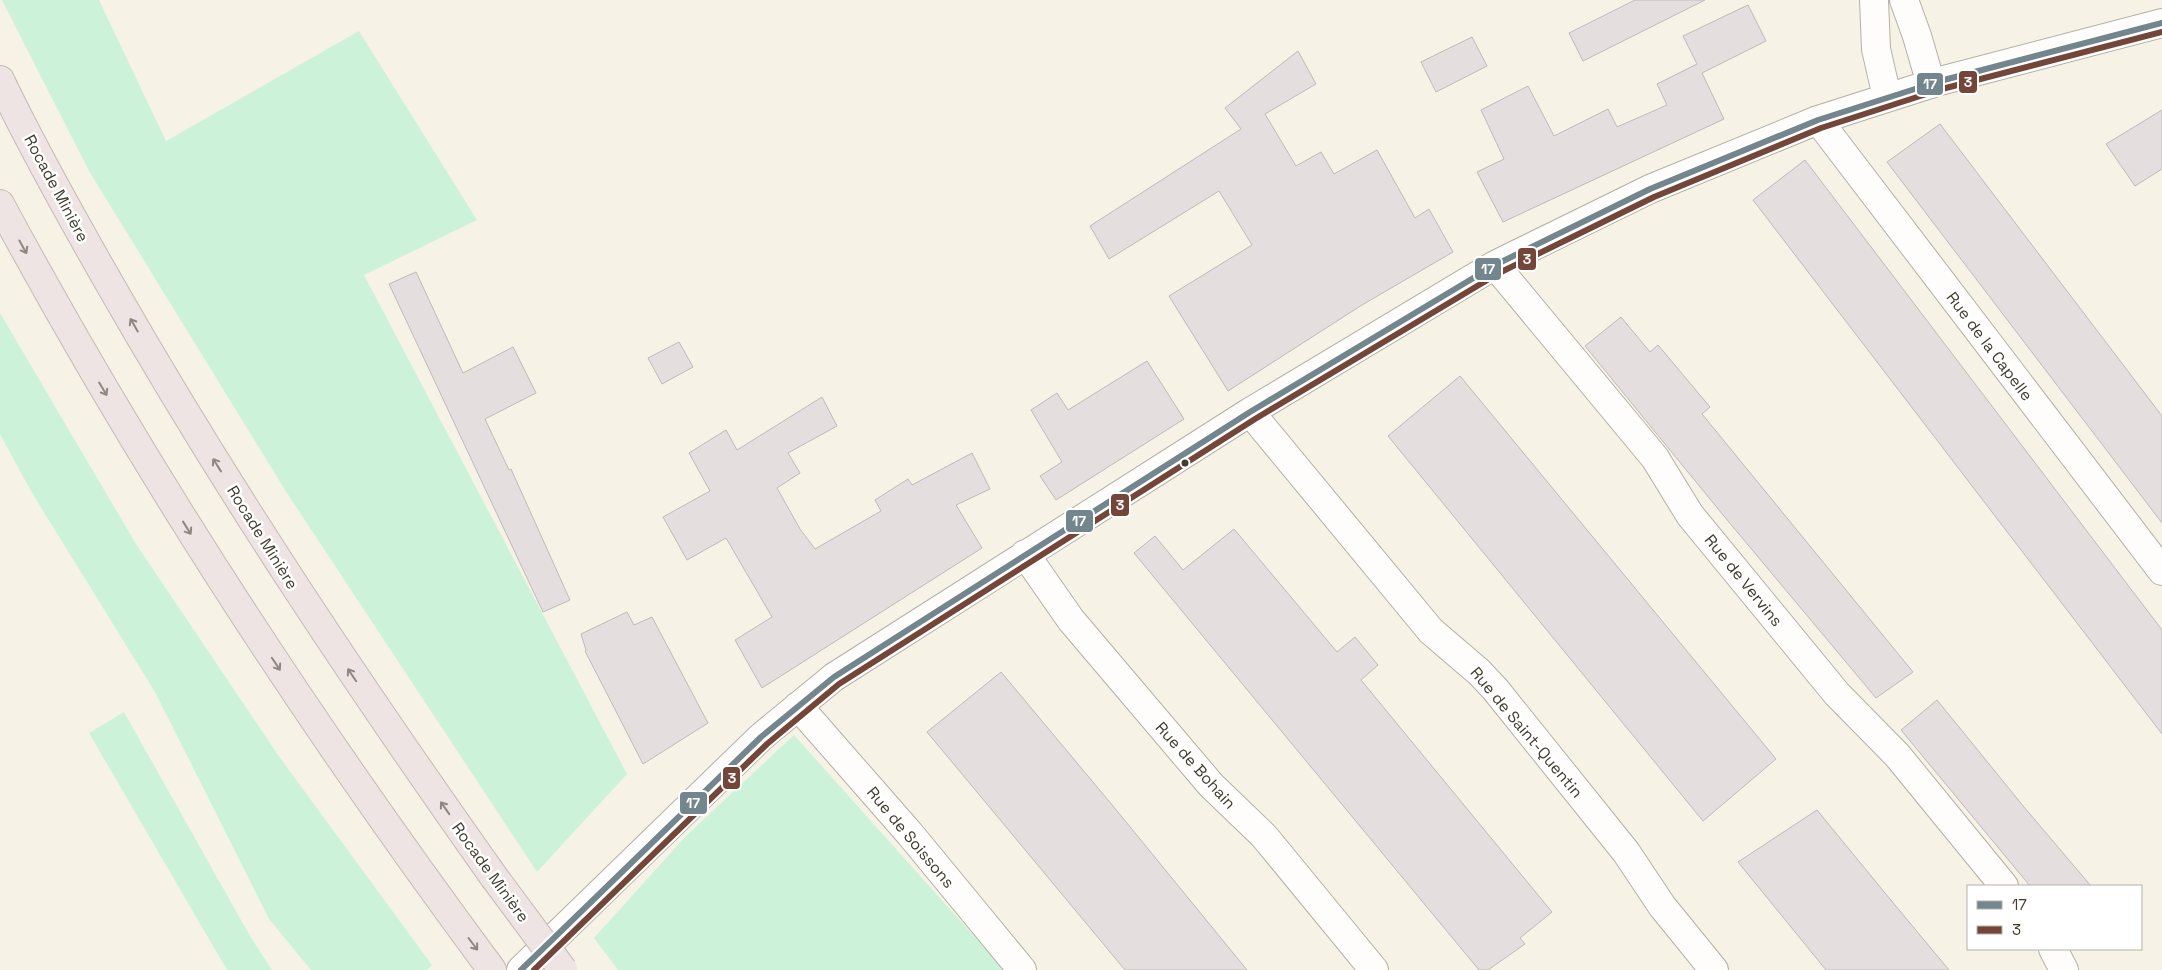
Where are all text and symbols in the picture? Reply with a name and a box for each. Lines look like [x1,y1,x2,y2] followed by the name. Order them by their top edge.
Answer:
[1958,70,1978,94] line badge: 3
[1916,72,1944,96] line badge: 17
[1964,73,1972,91] text: 3
[1923,75,1937,93] text: 17
[19,131,94,246] street label: Rocade Minière
[18,240,28,255] one-way arrow
[1517,247,1537,271] line badge: 3
[1523,250,1531,268] text: 3
[1474,257,1502,281] line badge: 17
[1481,260,1495,278] text: 17
[1942,288,2037,405] street label: Rue de la Capelle
[128,319,138,333] one-way arrow
[99,381,109,395] one-way arrow
[212,458,222,472] one-way arrow
[1180,458,1190,468] unlabelled marker
[222,481,303,593] street label: Rocade Minière
[1110,493,1130,517] line badge: 3
[1116,496,1124,514] text: 3
[1065,509,1094,533] line badge: 17
[1072,512,1086,530] text: 17
[183,520,193,534] one-way arrow
[1700,530,1787,631] street label: Rue de Vervins
[270,657,281,671] one-way arrow
[1466,662,1588,802] street label: Rue de Saint-Quentin
[347,668,357,682] one-way arrow
[1151,717,1240,813] street label: Rue de Bohain
[722,766,741,790] line badge: 3
[728,769,736,787] text: 3
[862,782,959,892] street label: Rue de Soissons
[679,791,708,815] line badge: 17
[686,794,700,812] text: 17
[440,801,450,815] one-way arrow
[447,818,534,926] street label: Rocade Minière
[1967,885,2142,950] legend
[2012,895,2027,914] text: 17
[2012,920,2021,939] text: 3
[468,937,478,951] one-way arrow

